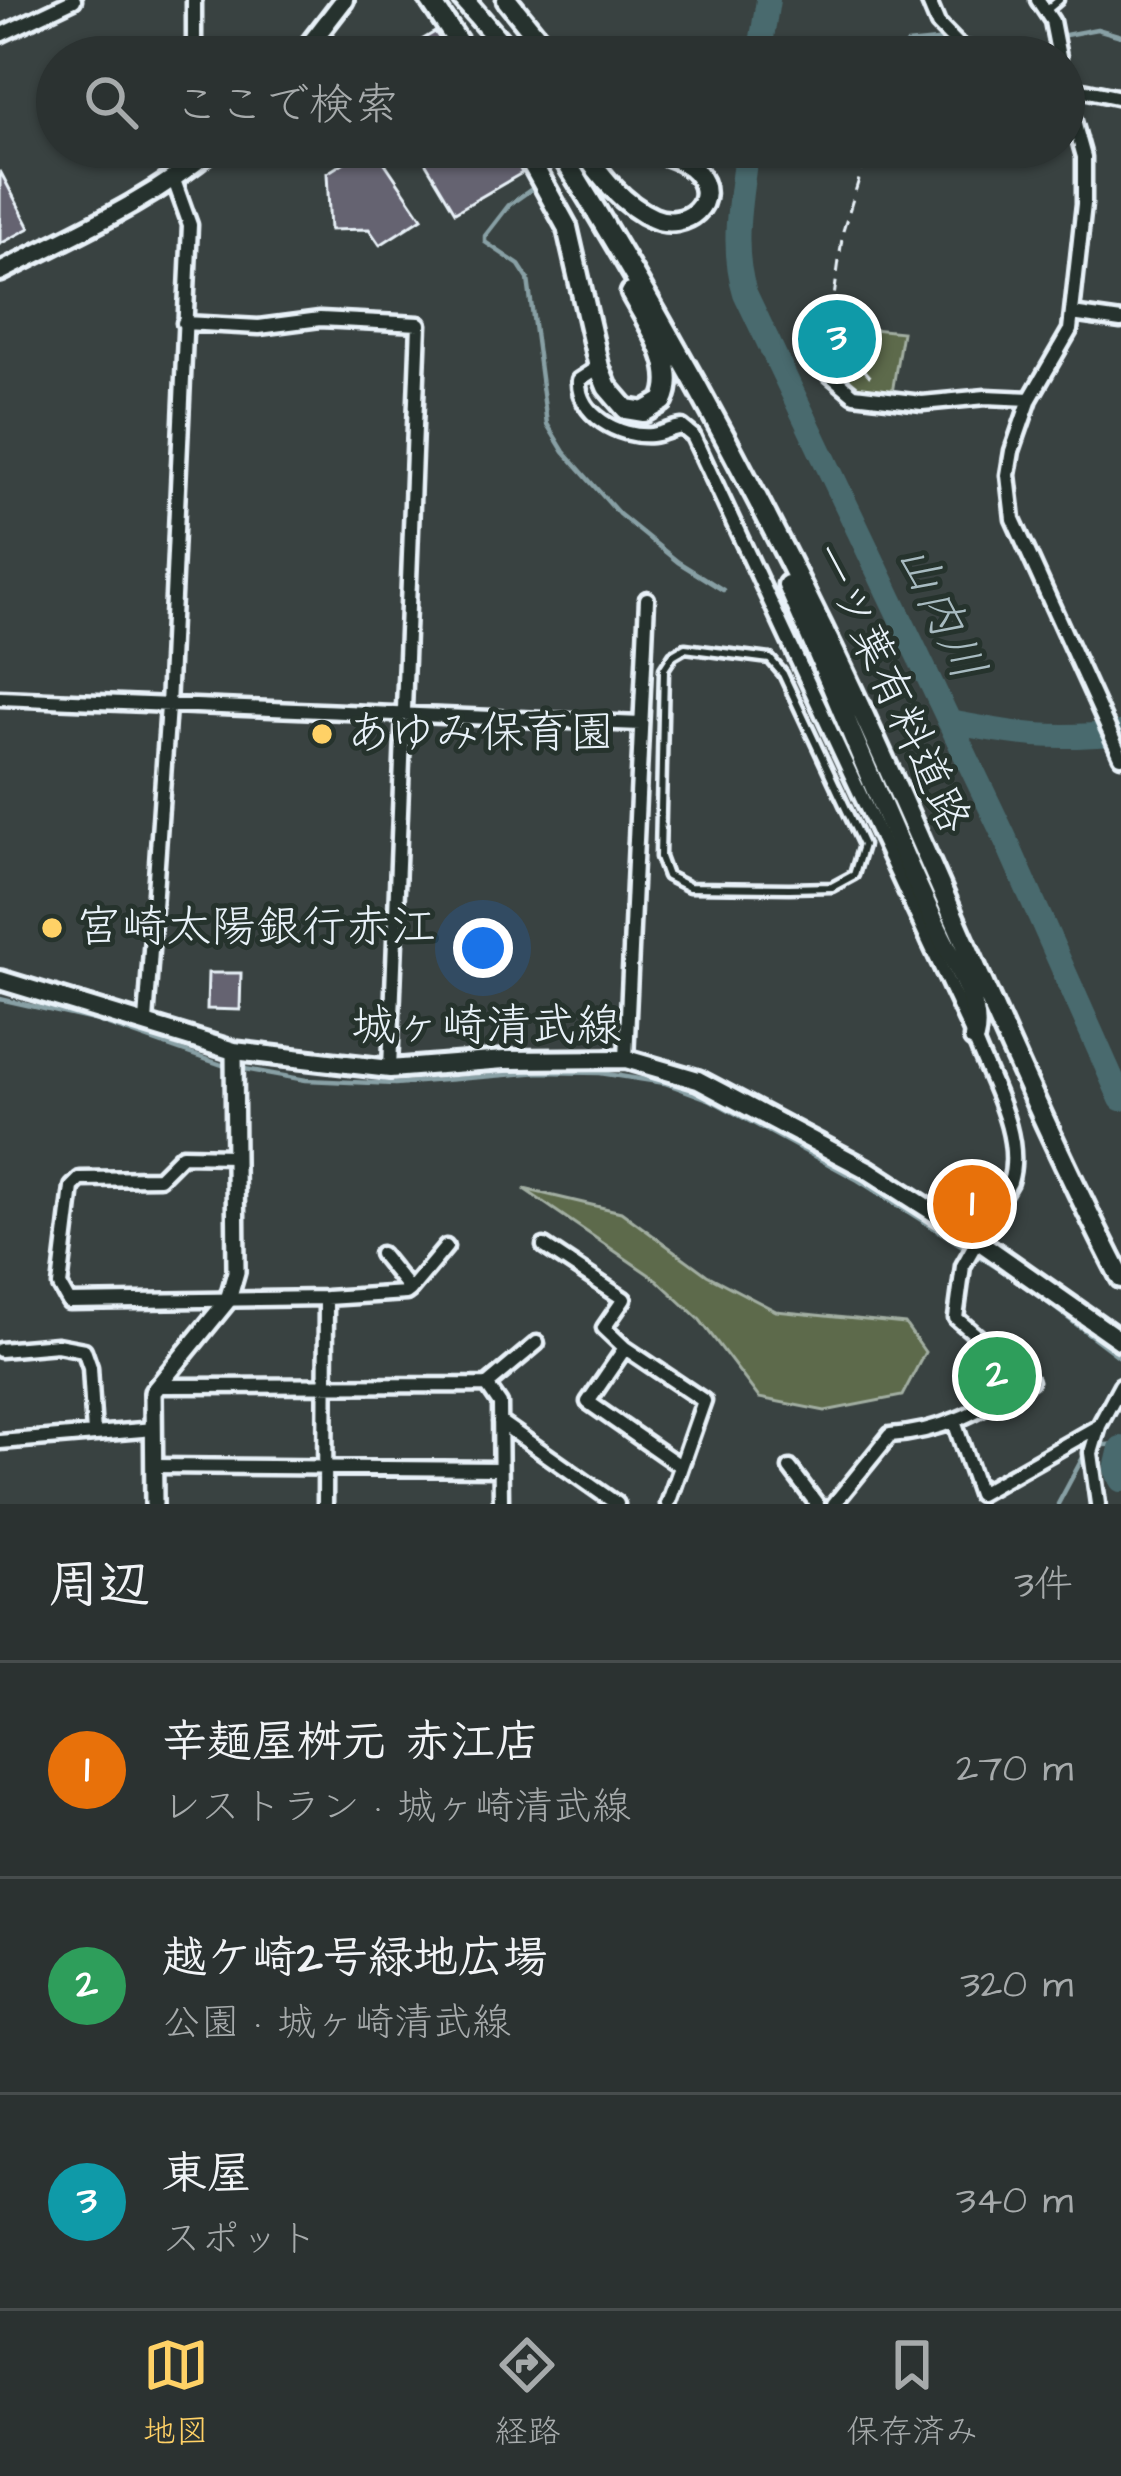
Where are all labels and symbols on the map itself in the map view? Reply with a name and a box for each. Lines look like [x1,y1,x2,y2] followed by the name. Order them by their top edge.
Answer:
[798,294,876,384] pin: 3
[795,532,985,844] street label: 一ツ葉有料道路
[880,533,1000,691] water label: 山内川
[346,703,615,765] place label: あゆみ保育園
[309,721,335,747] marker: あゆみ保育園
[76,897,436,959] place label: 宮崎太陽銀行赤江
[39,915,65,941] marker: 宮崎太陽銀行赤江
[453,918,513,978] your location
[351,996,621,1058] street label: 城ヶ崎清武線
[933,1159,1011,1249] pin: 1
[958,1331,1036,1421] pin: 2

